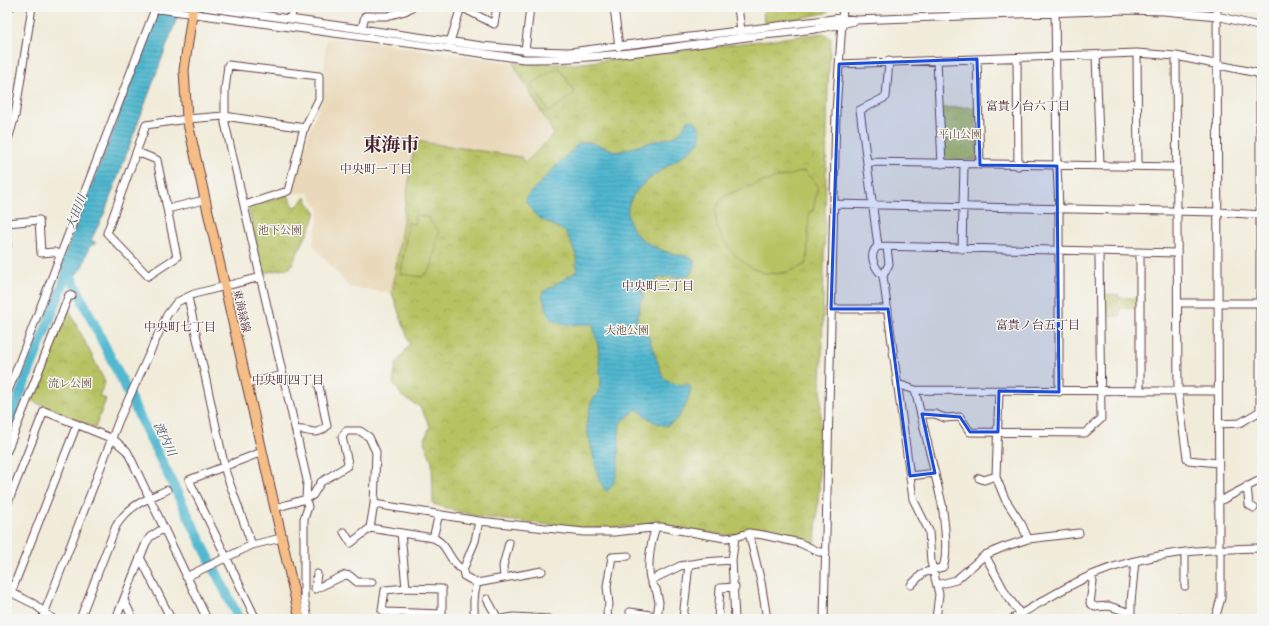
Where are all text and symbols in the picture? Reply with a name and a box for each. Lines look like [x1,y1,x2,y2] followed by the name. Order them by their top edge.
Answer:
[986,99,1070,115] district label: 富貴ノ台六丁目
[938,128,982,143] park label: 平山公園
[362,133,420,159] district label: 東海市
[340,162,412,178] district label: 中央町一丁目
[63,191,92,232] water label: 大田川
[258,224,302,239] park label: 池下公園
[622,279,694,295] district label: 中央町三丁目
[228,288,253,334] street label: 東海緑線
[996,318,1080,334] district label: 富貴ノ台五丁目
[144,320,216,336] district label: 中央町七丁目
[605,324,649,339] park label: 大池公園
[252,373,324,389] district label: 中央町四丁目
[48,377,92,392] park label: 流レ公園
[149,420,180,461] water label: 渡内川

